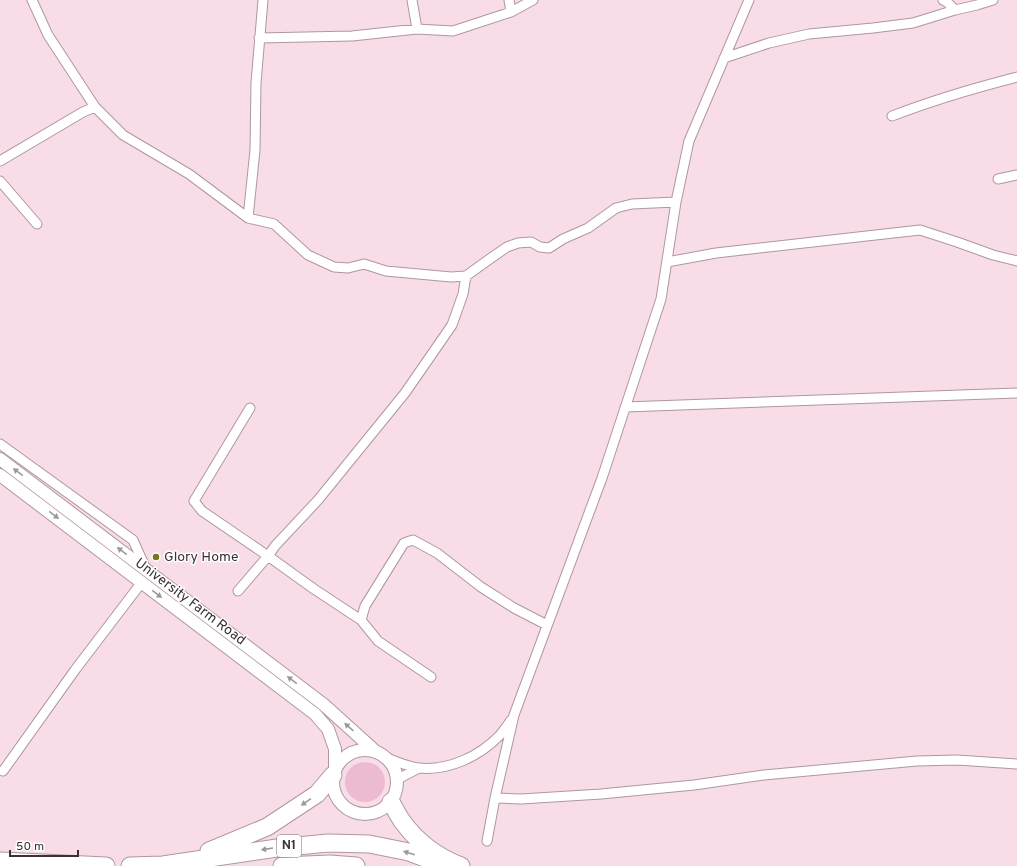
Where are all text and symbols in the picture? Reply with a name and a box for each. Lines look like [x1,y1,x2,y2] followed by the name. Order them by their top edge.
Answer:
[13,468,24,476] one-way arrow
[48,511,59,519] one-way arrow
[116,546,127,555] one-way arrow
[164,549,238,566] place label: Glory Home
[151,552,161,562] marker: Glory Home
[131,555,249,649] street label: University Farm Road
[152,589,162,597] one-way arrow
[287,676,298,684] one-way arrow
[344,723,354,732] one-way arrow
[300,798,311,806] one-way arrow
[10,832,78,858] scale bar
[277,835,301,857] road number: N1
[16,839,44,855] text: 50 m
[261,846,273,852] one-way arrow
[403,850,415,856] one-way arrow

